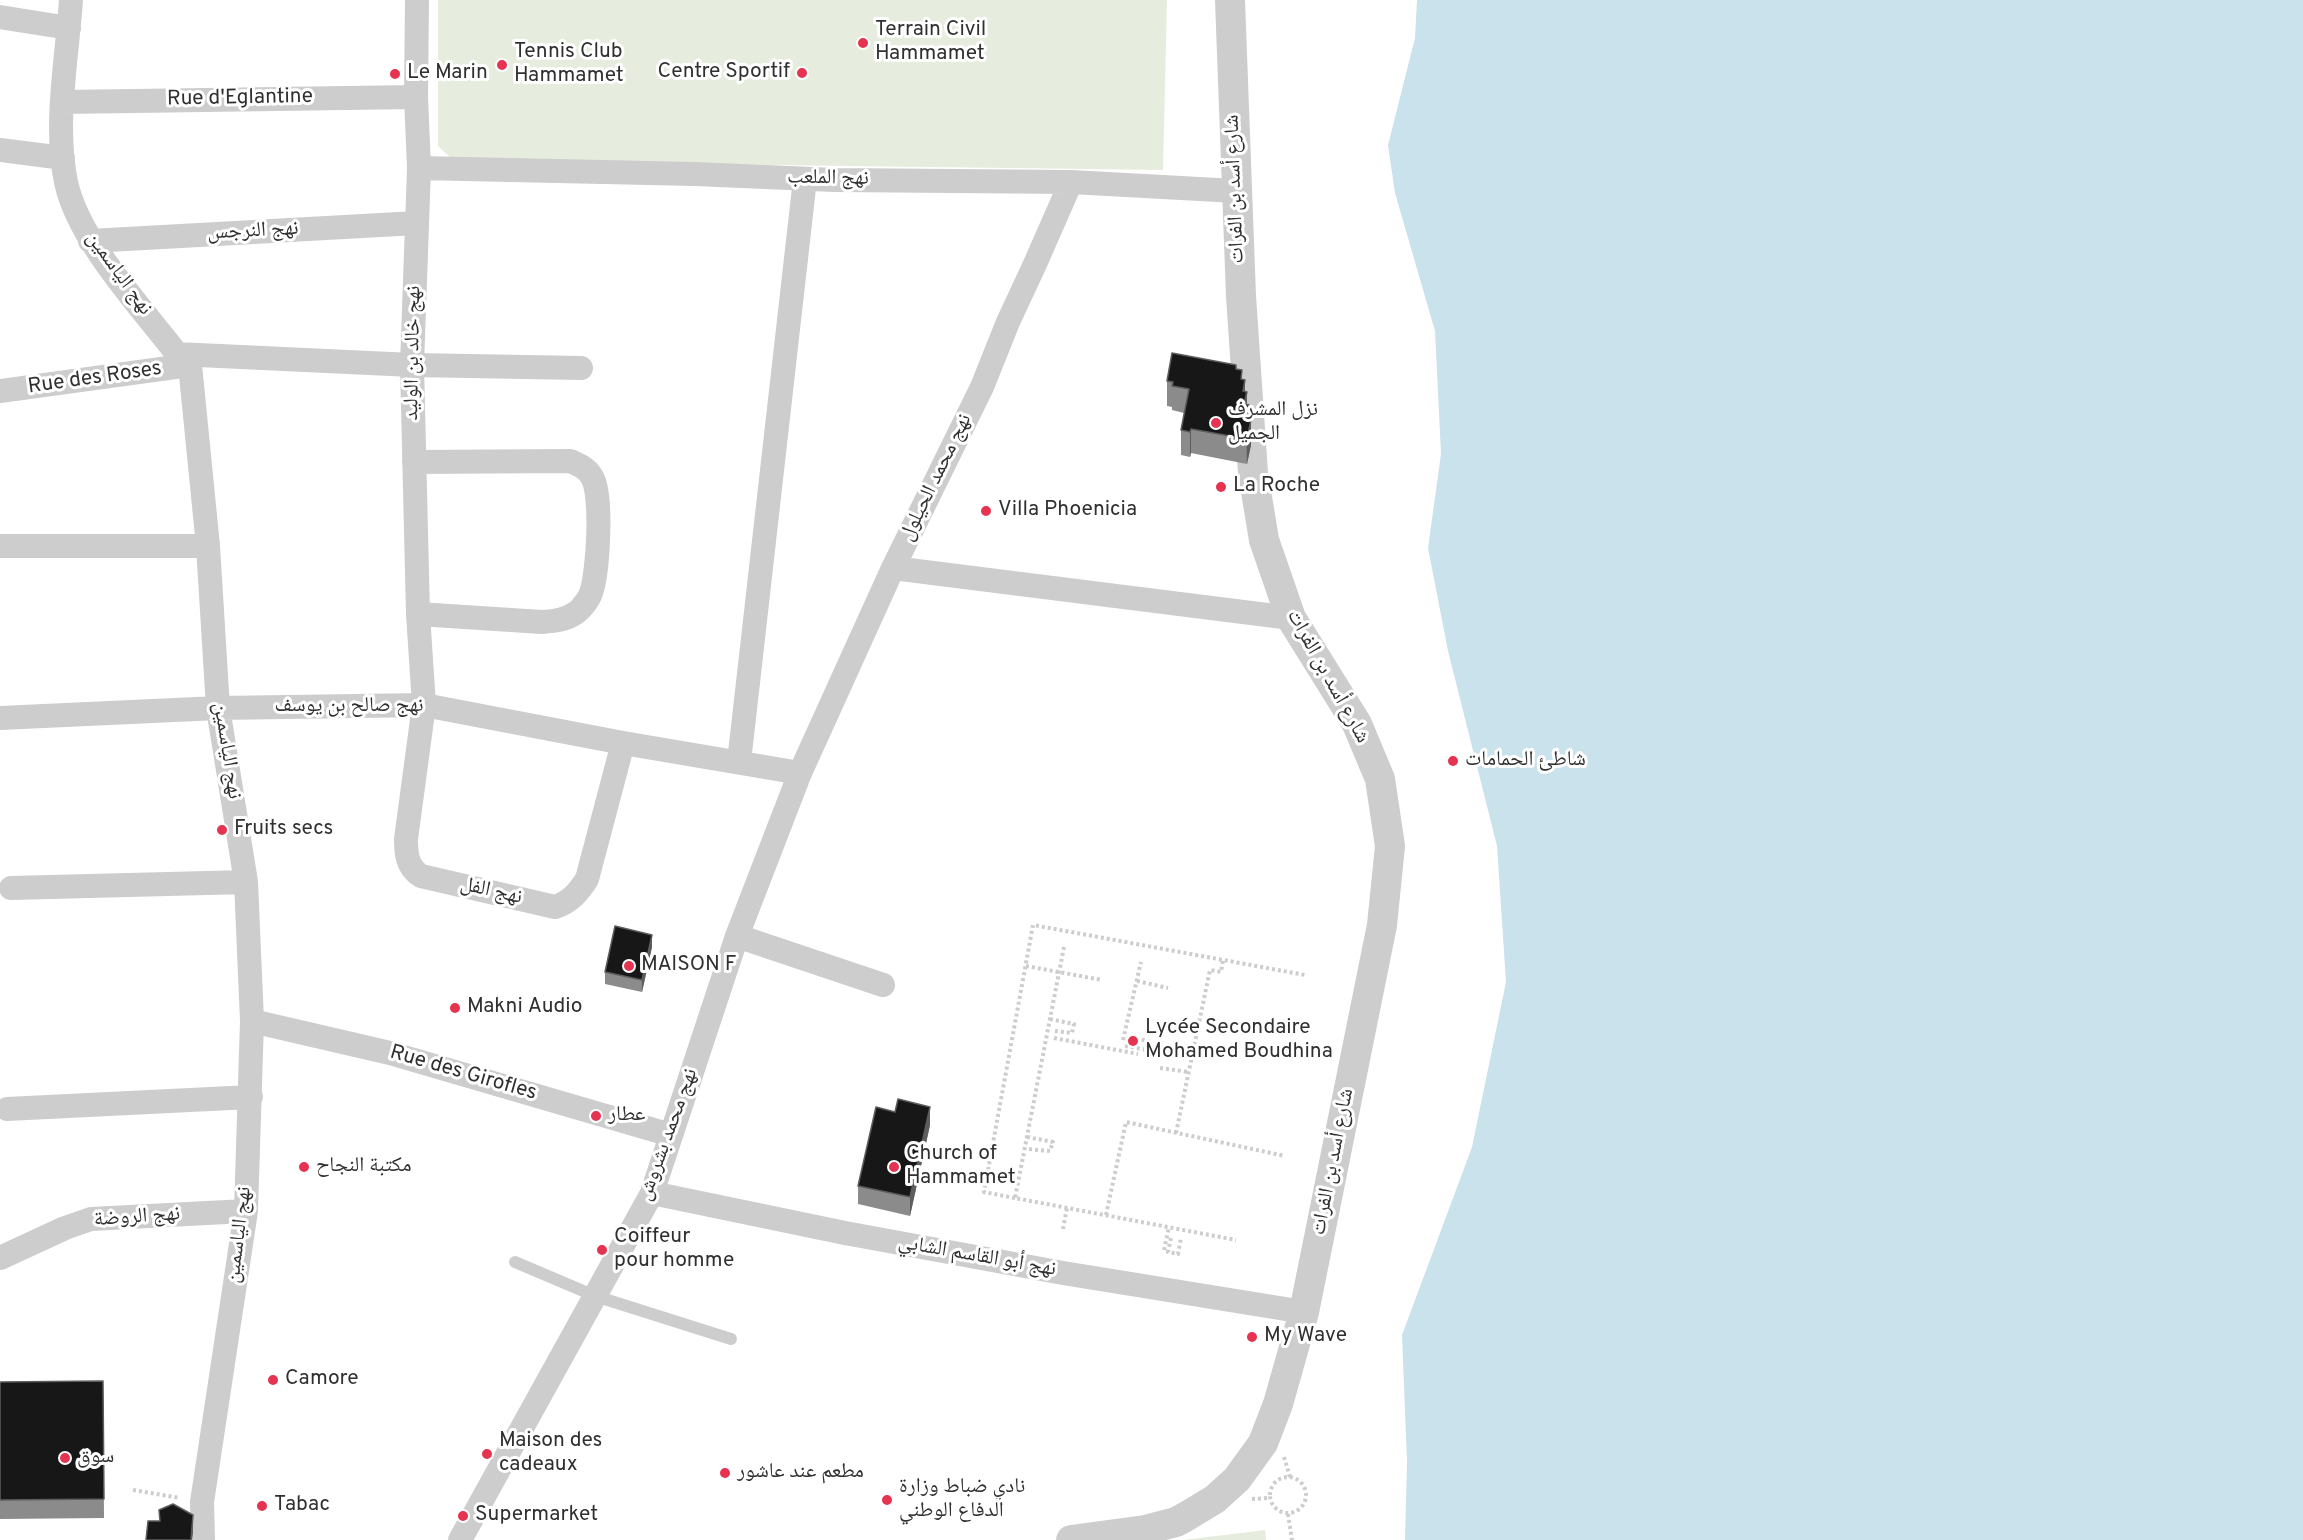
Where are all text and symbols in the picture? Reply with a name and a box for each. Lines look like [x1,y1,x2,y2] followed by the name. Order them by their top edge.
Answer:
[875,18,986,68] place label: Terrain Civil Hammamet
[856,36,870,50] marker: Terrain Civil Hammamet
[514,40,624,90] place label: Tennis Club Hammamet
[495,58,509,72] marker: Tennis Club Hammamet
[658,60,790,86] place label: Centre Sportif
[407,61,488,87] place label: Le Marin
[795,66,809,80] marker: Centre Sportif
[388,67,402,81] marker: Le Marin
[167,85,313,113] street label: Rue d'Eglantine
[1221,114,1251,264] street label: شارع أسد بن الفرات
[787,166,869,192] street label: نهج الملعب
[207,217,299,247] street label: نهج النرجس
[79,227,157,321] street label: نهج الياسمين
[400,285,428,421] street label: نهج خالد بن الوليد
[27,357,163,401] street label: Rue des Roses
[1228,398,1318,448] place label: نزل المشرف الجميل
[895,410,979,546] street label: نهج محمد الحيلول
[1209,416,1223,430] marker: نزل المشرف الجميل
[1233,474,1320,500] place label: La Roche
[1214,480,1228,494] marker: La Roche
[998,498,1137,524] place label: Villa Phoenicia
[979,504,993,518] marker: Villa Phoenicia
[1280,606,1374,748] street label: شارع أسد بن الفرات
[275,694,423,720] street label: نهج صالح بن يوسف
[206,701,246,801] street label: نهج الياسمين
[1465,748,1586,774] place label: شاطئ الحمامات
[1446,754,1460,768] marker: شاطئ الحمامات
[234,817,333,843] place label: Fruits secs
[215,823,229,837] marker: Fruits secs
[458,873,524,911] street label: نهج الفل
[641,953,737,979] place label: MAISON F
[622,959,636,973] marker: MAISON F
[467,995,582,1021] place label: Makni Audio
[448,1001,462,1015] marker: Makni Audio
[1145,1016,1333,1066] place label: Lycée Secondaire Mohamed Boudhina
[1126,1034,1140,1048] marker: Lycée Secondaire Mohamed Boudhina
[387,1041,539,1107] street label: Rue des Girofles
[633,1065,705,1205] street label: نهج محمد بشروش
[1307,1087,1361,1237] street label: شارع أسد بن الفرات
[608,1103,645,1129] place label: عطار
[589,1109,603,1123] marker: عطار
[906,1142,1016,1192] place label: Church of Hammamet
[316,1154,412,1180] place label: مكتبة النجاح
[297,1160,311,1174] marker: مكتبة النجاح
[887,1160,901,1174] marker: Church of Hammamet
[222,1185,258,1285] street label: نهج الياسمين
[93,1202,181,1234] street label: نهج الروضة
[614,1225,734,1275] place label: Coiffeur pour homme
[896,1231,1058,1283] street label: نهج أبو القاسم الشابي
[595,1243,609,1257] marker: Coiffeur pour homme
[1264,1324,1347,1350] place label: My Wave
[1245,1330,1259,1344] marker: My Wave
[285,1367,359,1393] place label: Camore
[266,1373,280,1387] marker: Camore
[499,1429,602,1479] place label: Maison des cadeaux
[77,1445,114,1471] place label: سوق
[480,1447,494,1461] marker: Maison des cadeaux
[58,1451,72,1465] marker: سوق
[737,1460,864,1486] place label: مطعم عند عاشور
[718,1466,732,1480] marker: مطعم عند عاشور
[899,1475,1025,1525] place label: نادي ضباط وزارة الدفاع الوطني
[274,1493,330,1519] place label: Tabac
[880,1493,894,1507] marker: نادي ضباط وزارة الدفاع الوطني
[255,1499,269,1513] marker: Tabac
[475,1503,598,1529] place label: Supermarket
[456,1509,470,1523] marker: Supermarket

